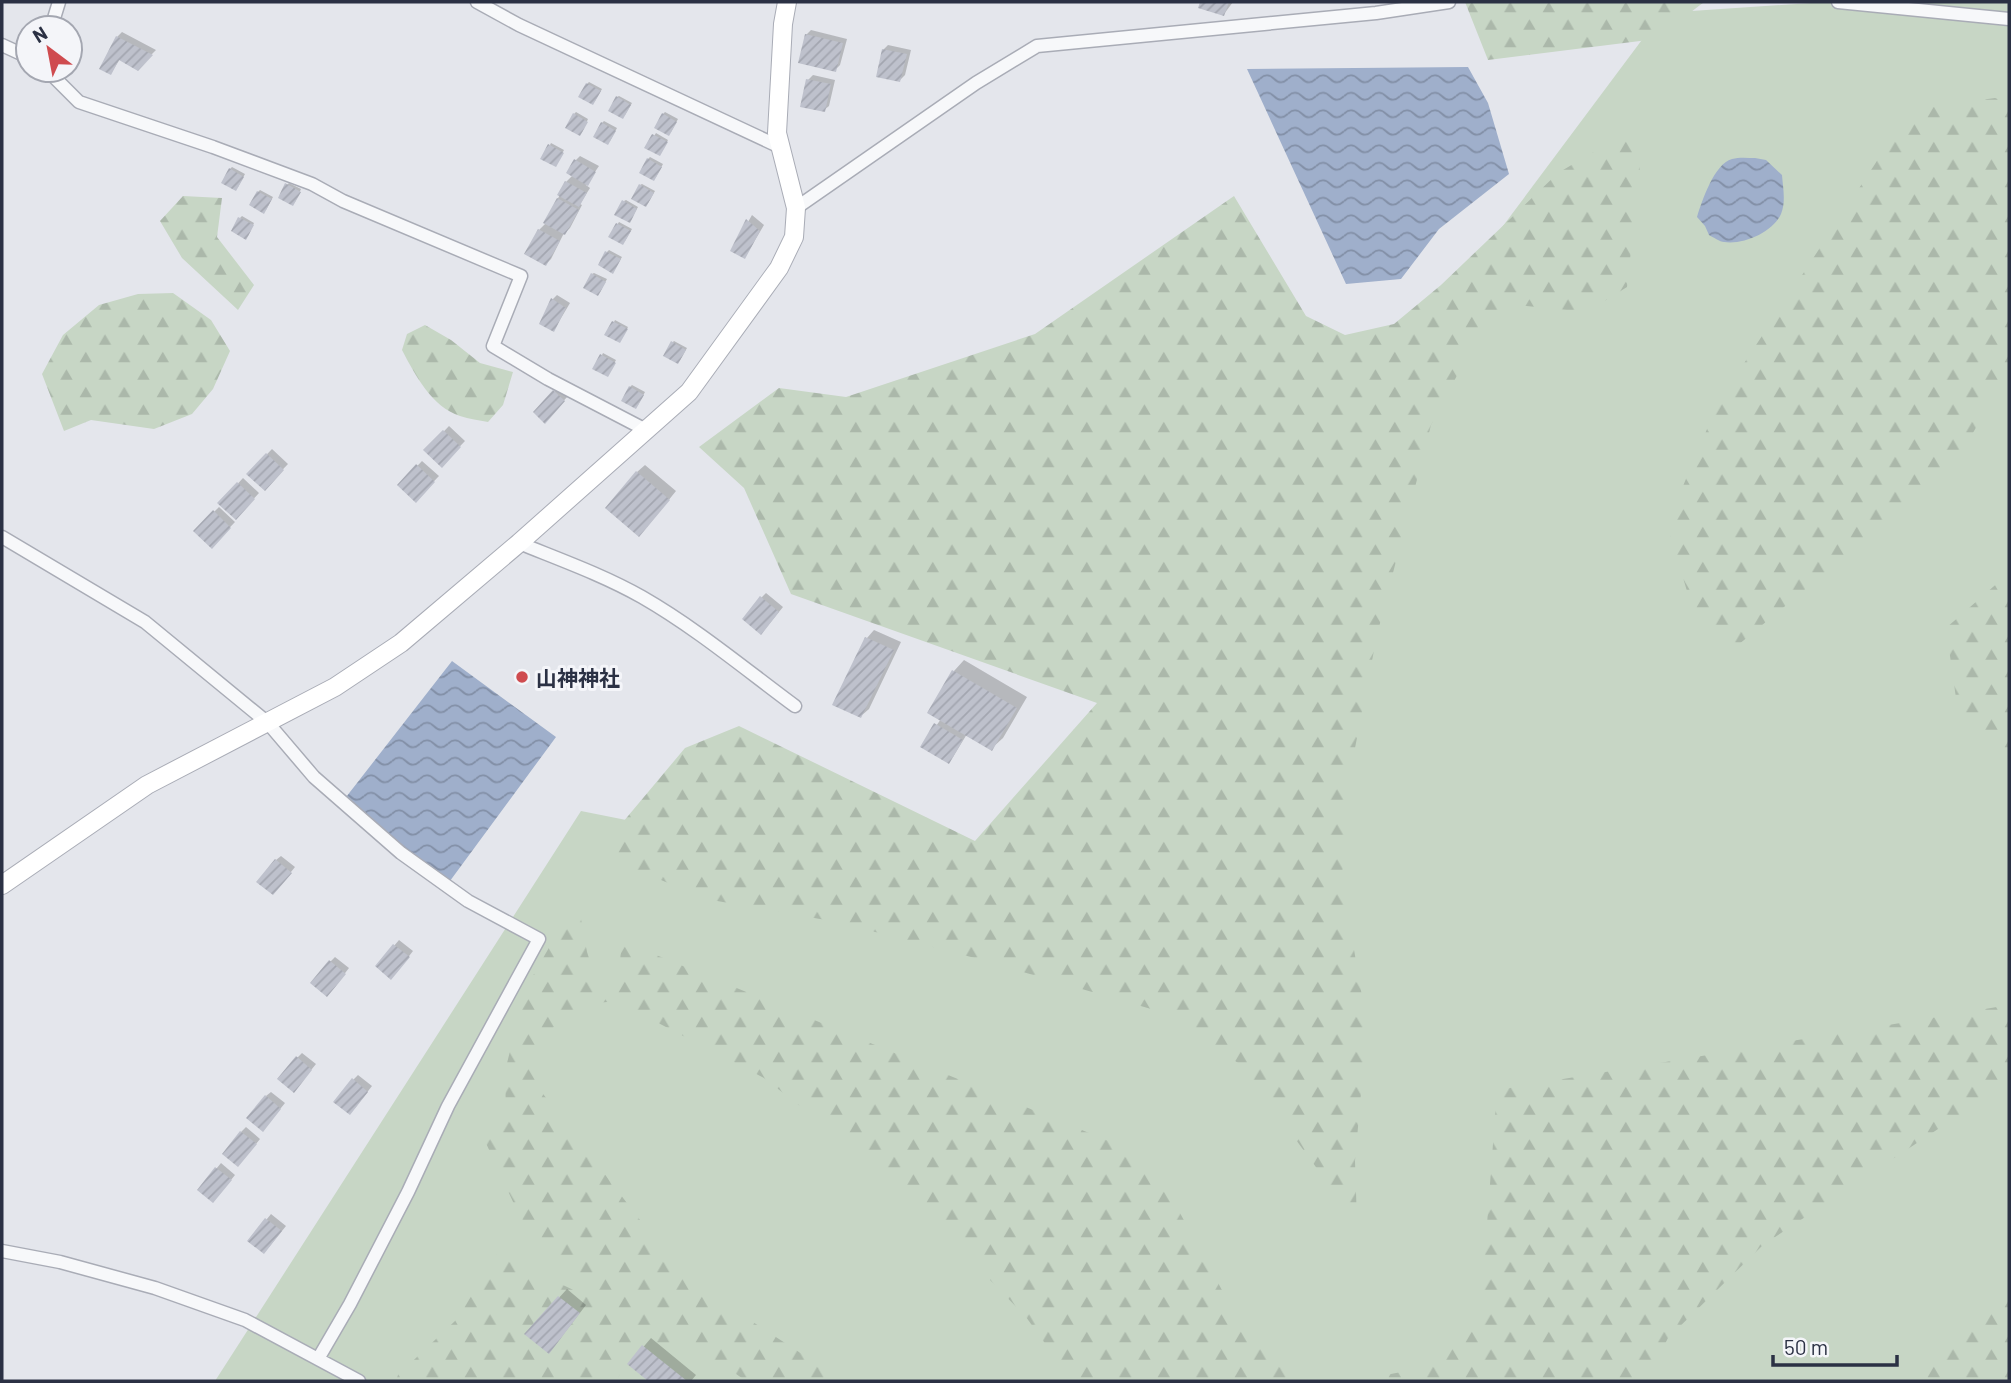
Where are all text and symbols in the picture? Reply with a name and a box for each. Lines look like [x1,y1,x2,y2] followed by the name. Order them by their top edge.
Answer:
[14,14,84,84] north arrow
[28,21,51,47] text: N
[536,665,620,690] place label: 山神神社
[514,669,530,685] marker: 山神神社
[1773,1324,1897,1368] scale bar
[1784,1334,1828,1359] text: 50 m

